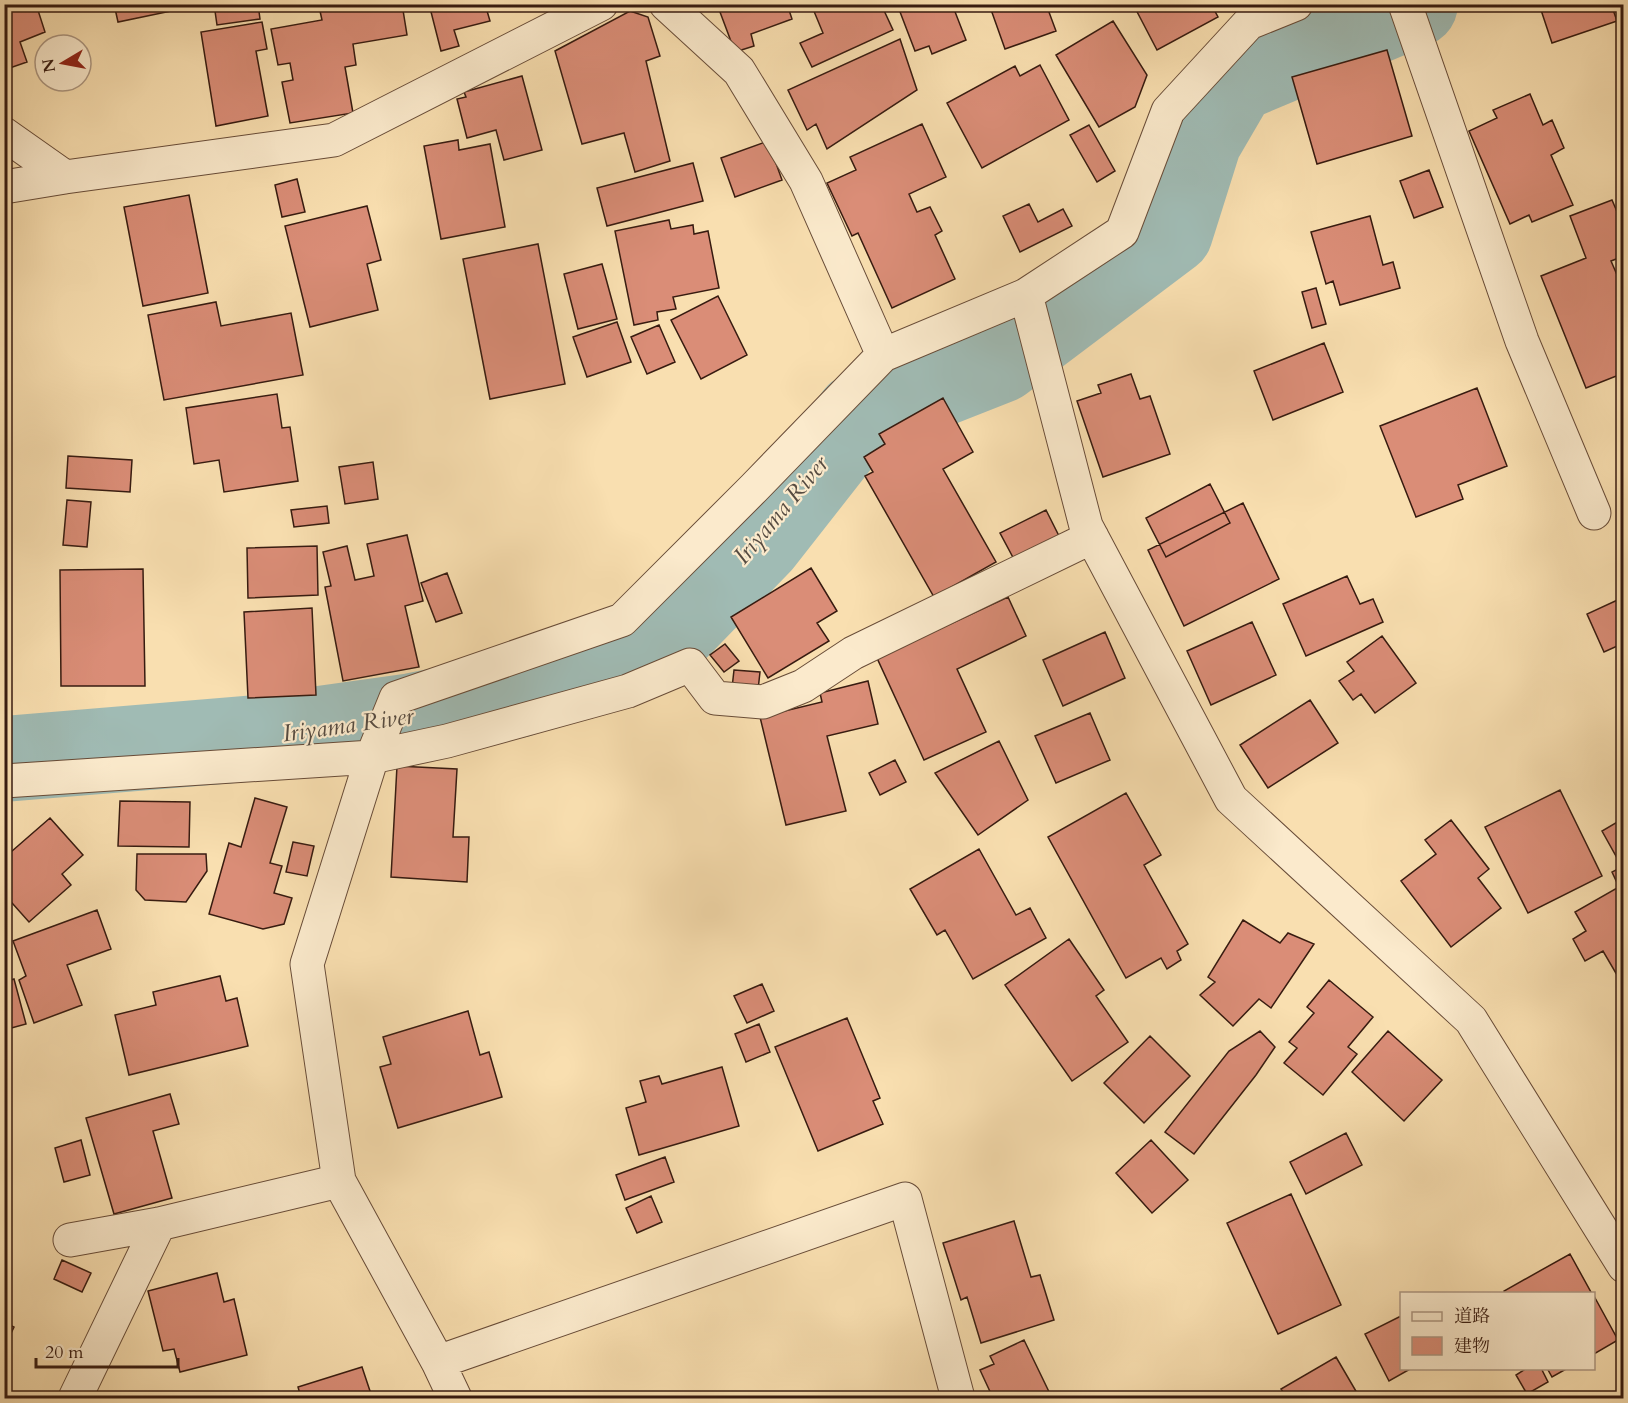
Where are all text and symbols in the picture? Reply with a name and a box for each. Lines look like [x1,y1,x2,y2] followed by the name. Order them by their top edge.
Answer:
[33,33,93,93] north arrow
[37,57,61,74] text: N
[726,448,837,571] water label: Iriyama River
[280,699,417,751] water label: Iriyama River
[1400,1292,1595,1370] legend
[1454,1304,1490,1329] text: 道路
[36,1331,178,1369] scale bar
[1454,1334,1490,1359] text: 建物
[45,1340,84,1365] text: 20 m

